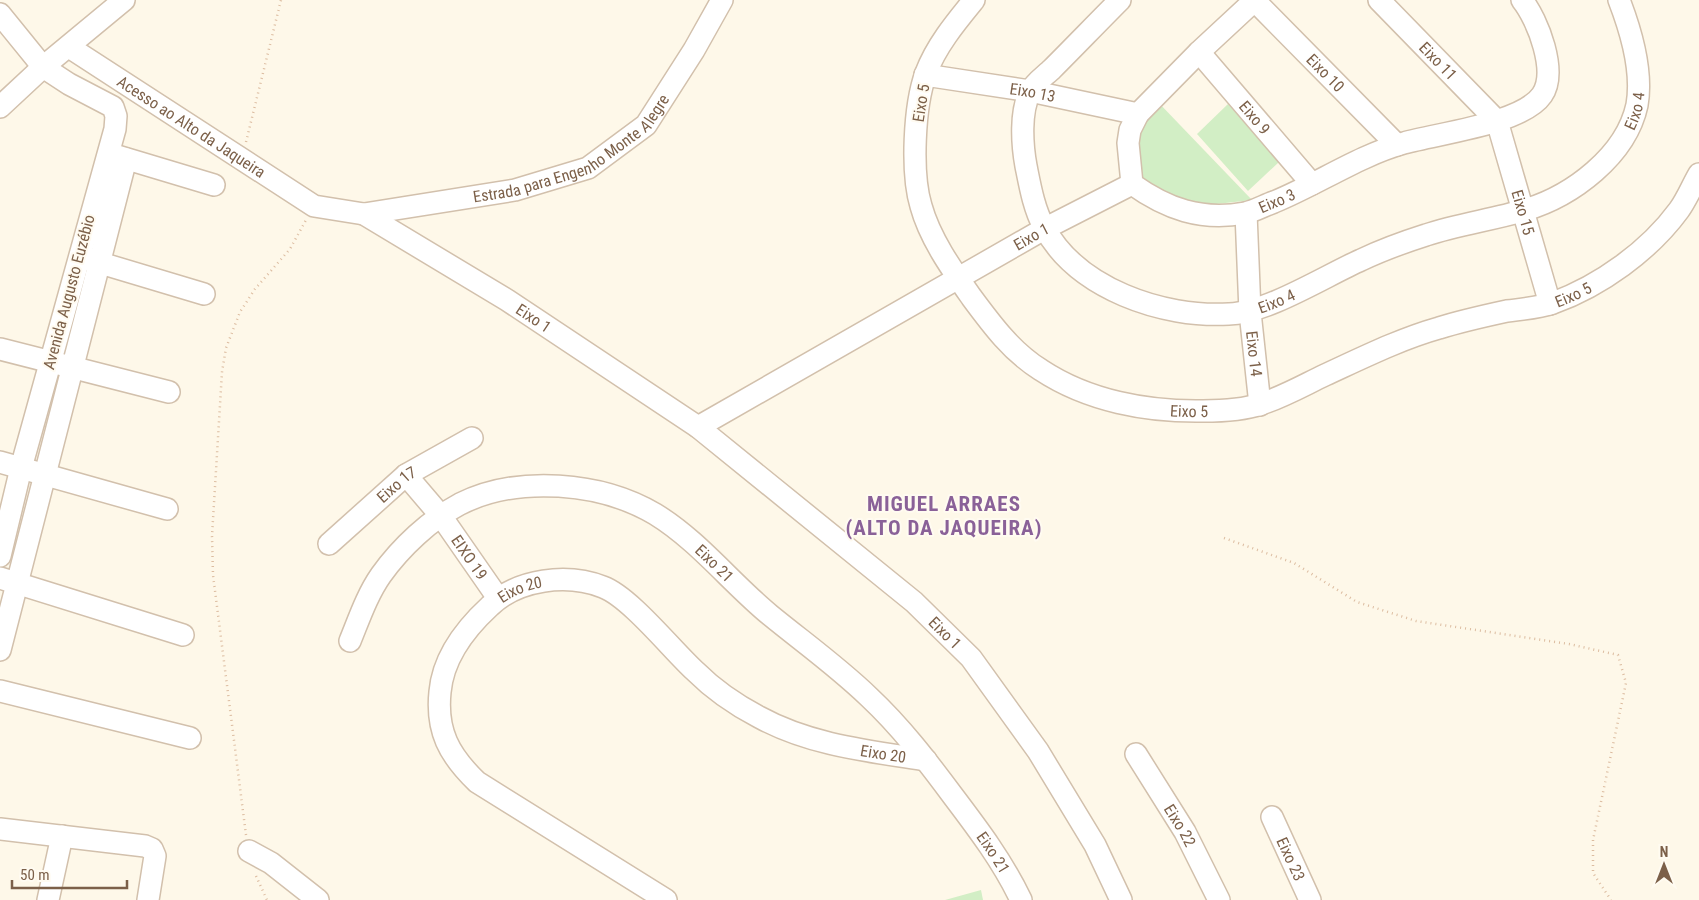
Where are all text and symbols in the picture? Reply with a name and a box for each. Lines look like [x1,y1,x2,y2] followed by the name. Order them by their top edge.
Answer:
[1415,38,1461,84] street label: Eixo 11
[1303,50,1349,96] street label: Eixo 10
[114,71,269,181] street label: Acesso ao Alto da Jaqueira
[1009,79,1057,106] street label: Eixo 13
[909,83,933,123] street label: Eixo 5
[472,91,673,206] street label: Estrada para Engenho Monte Alegre
[1620,91,1648,133] street label: Eixo 4
[1235,97,1275,138] street label: Eixo 9
[1256,184,1298,217] street label: Eixo 3
[1508,187,1539,237] street label: Eixo 15
[39,213,99,371] street label: Avenida Augusto Euzébio
[1010,219,1052,254] street label: Eixo 1
[1552,278,1595,311] street label: Eixo 5
[1255,285,1298,317] street label: Eixo 4
[513,299,555,336] street label: Eixo 1
[1243,330,1266,378] street label: Eixo 14
[1169,401,1208,421] street label: Eixo 5
[373,462,419,506] street label: Eixo 17
[846,492,1042,540] district label: MIGUEL ARRAES (ALTO DA JAQUEIRA)
[448,531,492,583] street label: EIXO 19
[692,540,738,586] street label: Eixo 21
[494,572,543,606] street label: Eixo 20
[925,613,965,653] street label: Eixo 1
[859,740,907,766] street label: Eixo 20
[1160,801,1200,850] street label: Eixo 22
[973,828,1014,877] street label: Eixo 21
[1273,834,1309,884] street label: Eixo 23
[1639,840,1689,890] north arrow
[1660,844,1668,860] text: N
[12,858,128,890] scale bar
[20,866,50,884] text: 50 m

